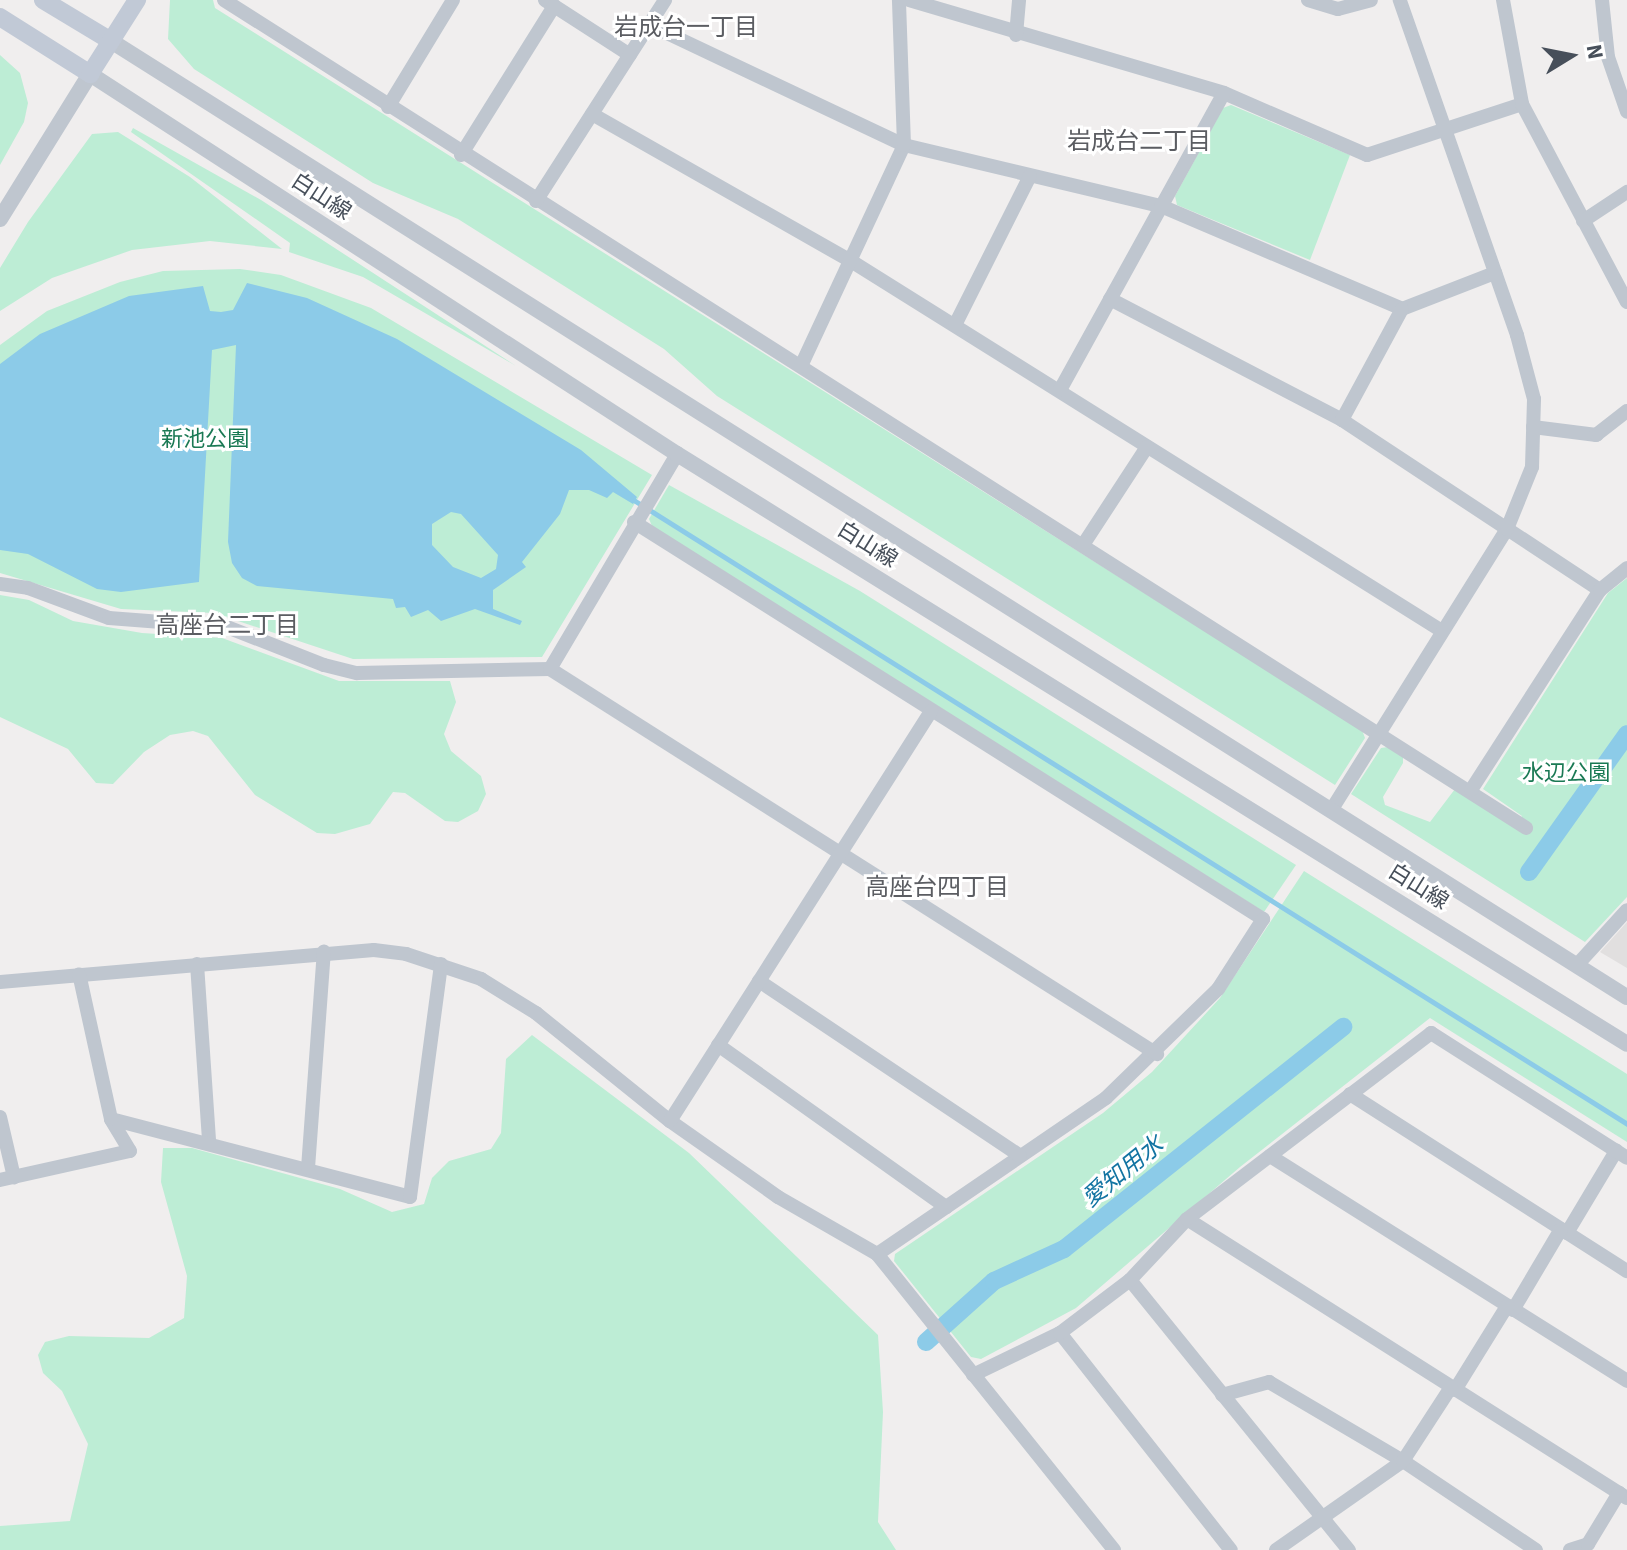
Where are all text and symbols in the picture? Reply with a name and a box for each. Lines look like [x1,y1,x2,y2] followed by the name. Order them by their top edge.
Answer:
[614,14,758,42] district label: 岩成台一丁目
[1531,16,1611,96] north arrow
[1578,42,1612,62] text: N
[1067,128,1211,156] district label: 岩成台二丁目
[286,168,356,226] street label: 白山線
[161,427,249,453] park label: 新池公園
[832,516,902,574] street label: 白山線
[155,612,299,640] district label: 高座台二丁目
[1522,761,1610,787] park label: 水辺公園
[1383,858,1453,916] street label: 白山線
[865,874,1009,902] district label: 高座台四丁目
[1077,1131,1169,1213] water label: 愛知用水

